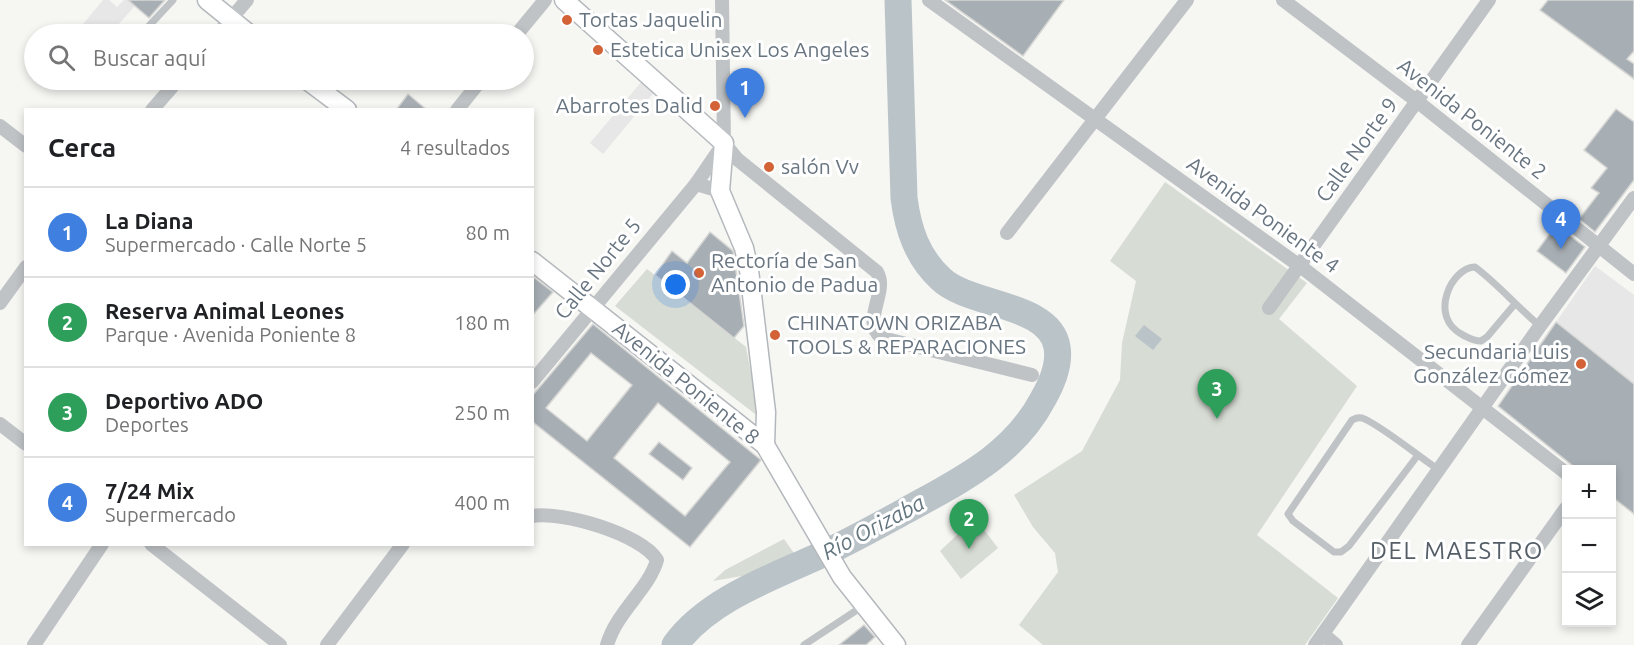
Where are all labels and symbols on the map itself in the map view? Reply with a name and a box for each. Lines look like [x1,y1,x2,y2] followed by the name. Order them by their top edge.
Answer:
[579,7,722,31] place label: Tortas Jaquelin
[560,13,574,27] marker: Tortas Jaquelin
[610,37,869,61] place label: Estetica Unisex Los Angeles
[591,43,605,57] marker: Estetica Unisex Los Angeles
[1394,53,1552,184] street label: Avenida Poniente 2
[726,68,764,118] pin: 1
[556,93,703,117] place label: Abarrotes Dalid
[1310,93,1402,206] street label: Calle Norte 9
[708,99,722,113] marker: Abarrotes Dalid
[1183,151,1344,277] street label: Avenida Poniente 4
[781,154,859,178] place label: salón Vv
[762,160,776,174] marker: salón Vv
[1542,200,1580,249] pin: 4
[549,213,645,324] street label: Calle Norte 5
[711,248,878,296] place label: Rectoría de San Antonio de Padua
[692,266,706,280] marker: Rectoría de San Antonio de Padua
[661,270,690,299] your location
[787,310,1026,358] place label: CHINATOWN ORIZABA TOOLS & REPARACIONES
[608,316,765,449] street label: Avenida Poniente 8
[768,328,782,342] marker: CHINATOWN ORIZABA TOOLS & REPARACIONES
[1413,339,1569,387] place label: Secundaria Luis González Gómez
[1574,357,1588,371] marker: Secundaria Luis González Gómez
[1198,370,1236,419] pin: 3
[817,489,928,564] water label: Río Orizaba
[950,500,988,549] pin: 2
[1370,537,1544,564] district label: DEL MAESTRO

